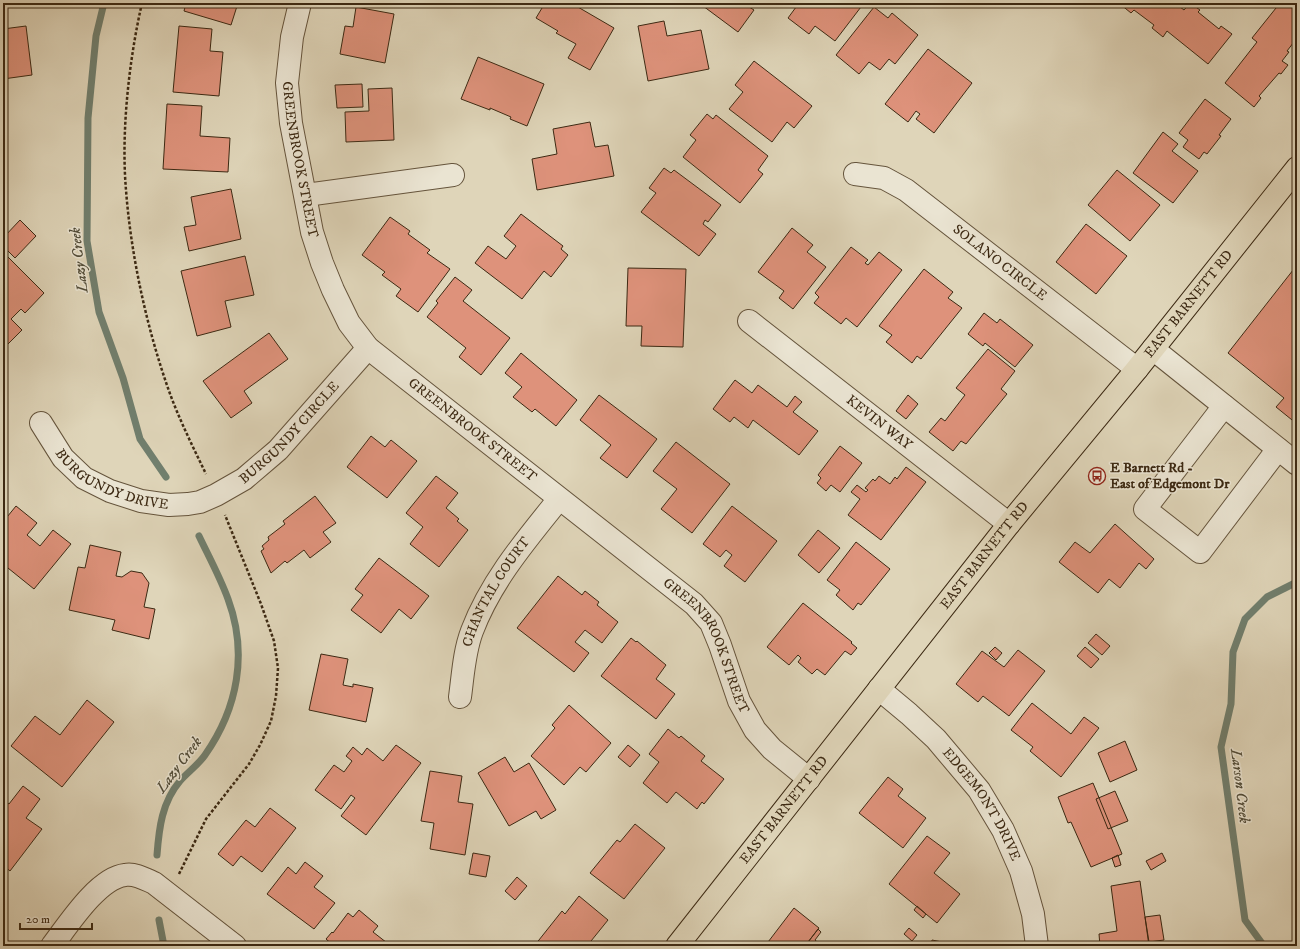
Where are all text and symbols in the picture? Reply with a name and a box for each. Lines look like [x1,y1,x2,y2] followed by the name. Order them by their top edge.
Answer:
[278,81,323,241] street label: GREENBROOK STREET
[949,221,1051,305] street label: SOLANO CIRCLE
[65,226,93,295] water label: Lazy Creek
[1140,247,1237,361] street label: EAST BARNETT RD
[404,374,541,486] street label: GREENBROOK STREET
[236,378,343,488] street label: BURGUNDY CIRCLE
[842,391,916,454] street label: KEVIN WAY
[51,446,170,514] street label: BURGUNDY DRIVE
[1110,459,1230,493] place label: E Barnett Rd - East of Edgemont Dr
[1087,466,1107,486] bus stop icon: E Barnett Rd - East of Edgemont Dr
[936,498,1033,613] street label: EAST BARNETT RD
[459,533,534,649] street label: CHANTAL COURT
[659,574,753,717] street label: GREENBROOK STREET
[151,733,207,798] water label: Lazy Creek
[938,744,1024,864] street label: EDGEMONT DRIVE
[1226,747,1254,825] water label: Larson Creek
[736,752,832,868] street label: EAST BARNETT RD
[20,905,92,931] scale bar
[26,912,50,927] text: 20 m

